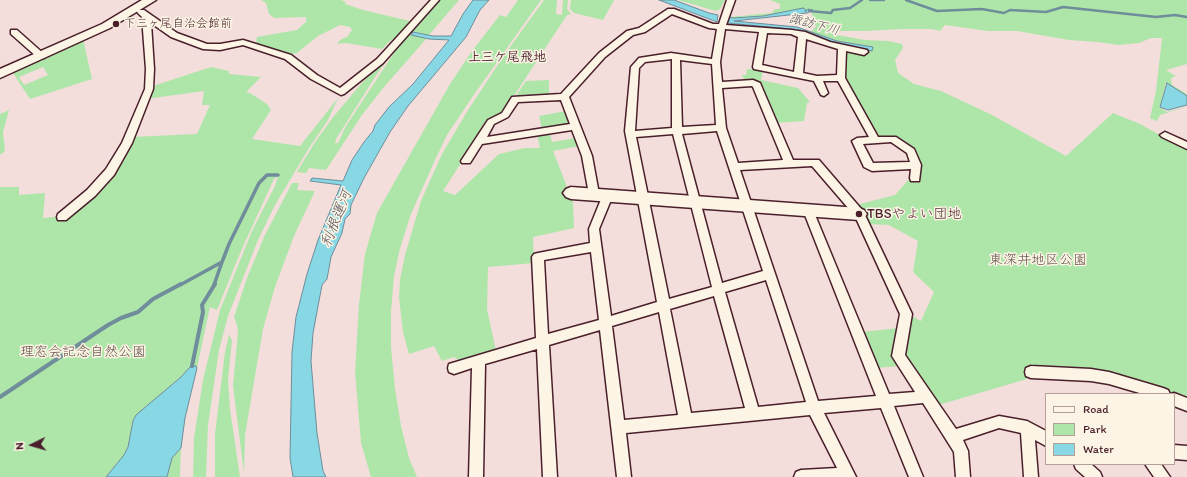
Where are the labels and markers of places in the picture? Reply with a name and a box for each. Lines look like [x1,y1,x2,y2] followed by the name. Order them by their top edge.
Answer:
[124,17,232,31] place label: 下三ヶ尾自治会館前
[111,19,121,29] marker: 下三ヶ尾自治会館前
[867,206,962,222] place label: TBSやよい団地
[854,209,864,219] marker: TBSやよい団地

